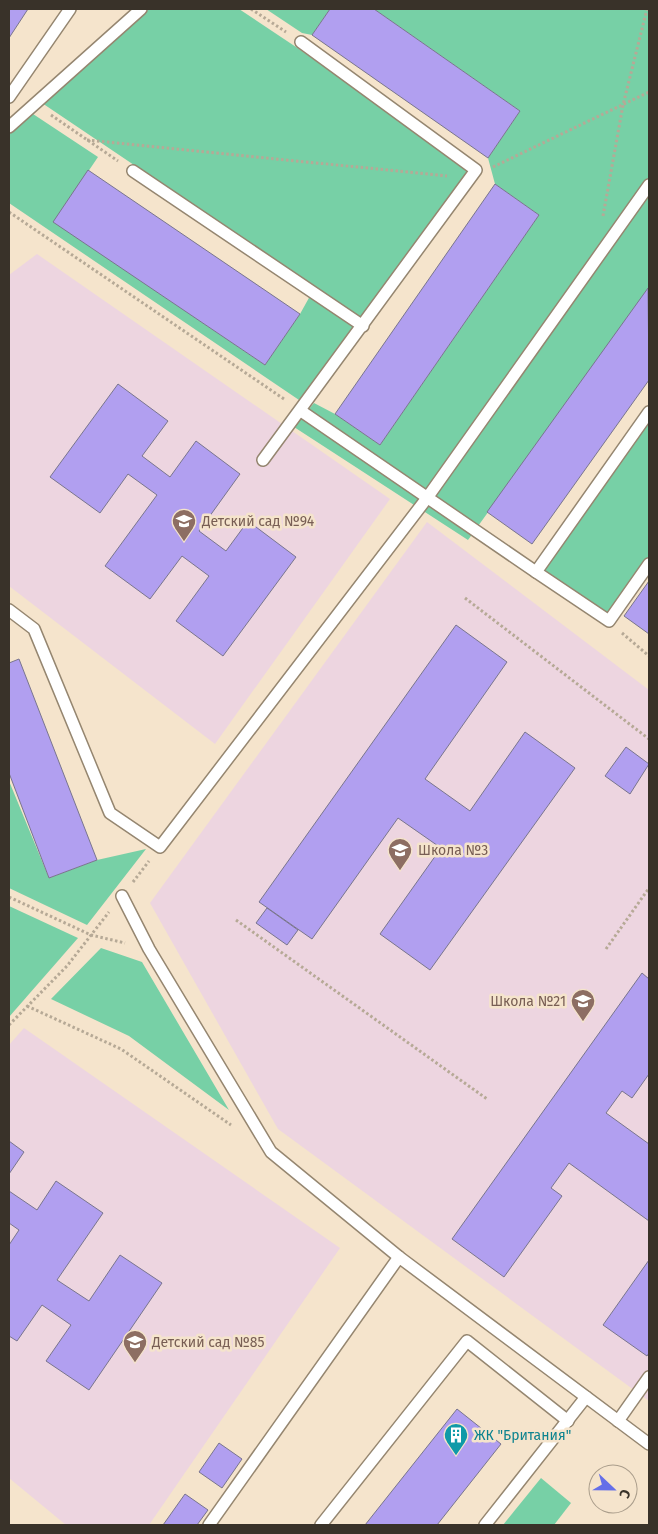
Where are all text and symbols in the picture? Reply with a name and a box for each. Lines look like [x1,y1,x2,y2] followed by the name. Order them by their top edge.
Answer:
[171,508,197,542] school or university icon: Детский сад №94
[201,513,315,530] place label: Детский сад №94
[387,837,413,871] school or university icon: Школа №3
[418,842,488,859] place label: Школа №3
[570,988,596,1022] school or university icon: Школа №21
[490,993,566,1010] place label: Школа №21
[122,1329,148,1363] school or university icon: Детский сад №85
[151,1334,264,1351] place label: Детский сад №85
[443,1422,469,1456] building icon: ЖК "Британия"
[474,1427,571,1444] place label: ЖК "Британия"
[588,1464,638,1514] north arrow
[615,1487,634,1501] text: С

